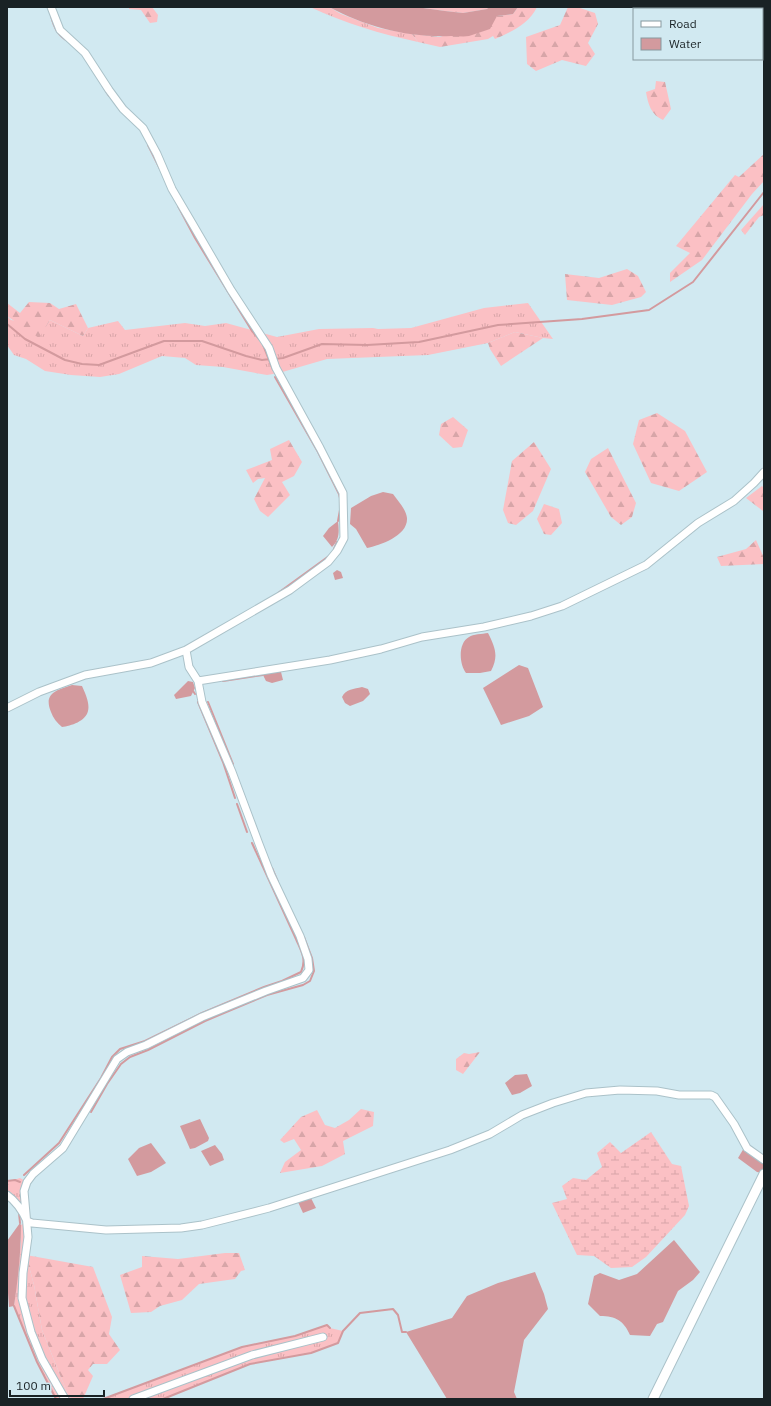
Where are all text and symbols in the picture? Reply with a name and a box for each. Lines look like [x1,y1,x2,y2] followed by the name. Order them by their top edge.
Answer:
[633,8,763,60] legend
[669,16,697,31] text: Road
[669,36,702,51] text: Water
[10,1372,104,1398] scale bar
[16,1378,51,1393] text: 100 m

